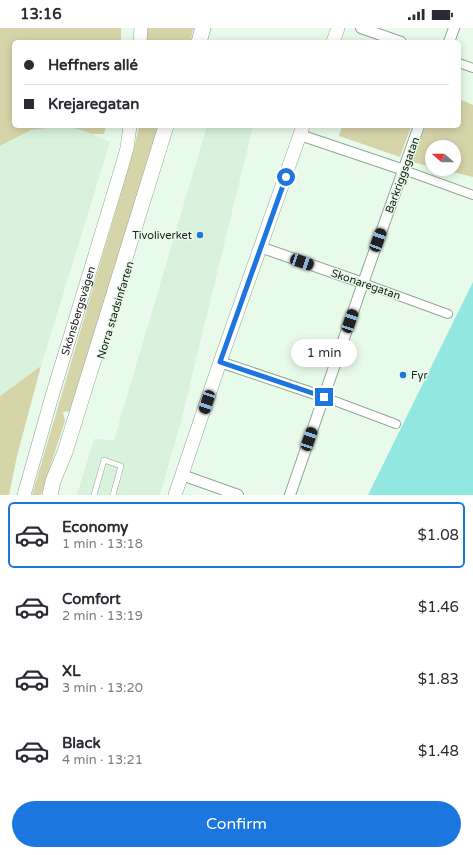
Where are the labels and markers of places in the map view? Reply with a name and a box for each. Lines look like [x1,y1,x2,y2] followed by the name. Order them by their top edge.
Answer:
[132,229,192,242] place label: Tivoliverket
[195,230,205,240] marker: Tivoliverket
[411,369,428,382] place label: Fyr
[398,370,408,380] marker: Fyr

